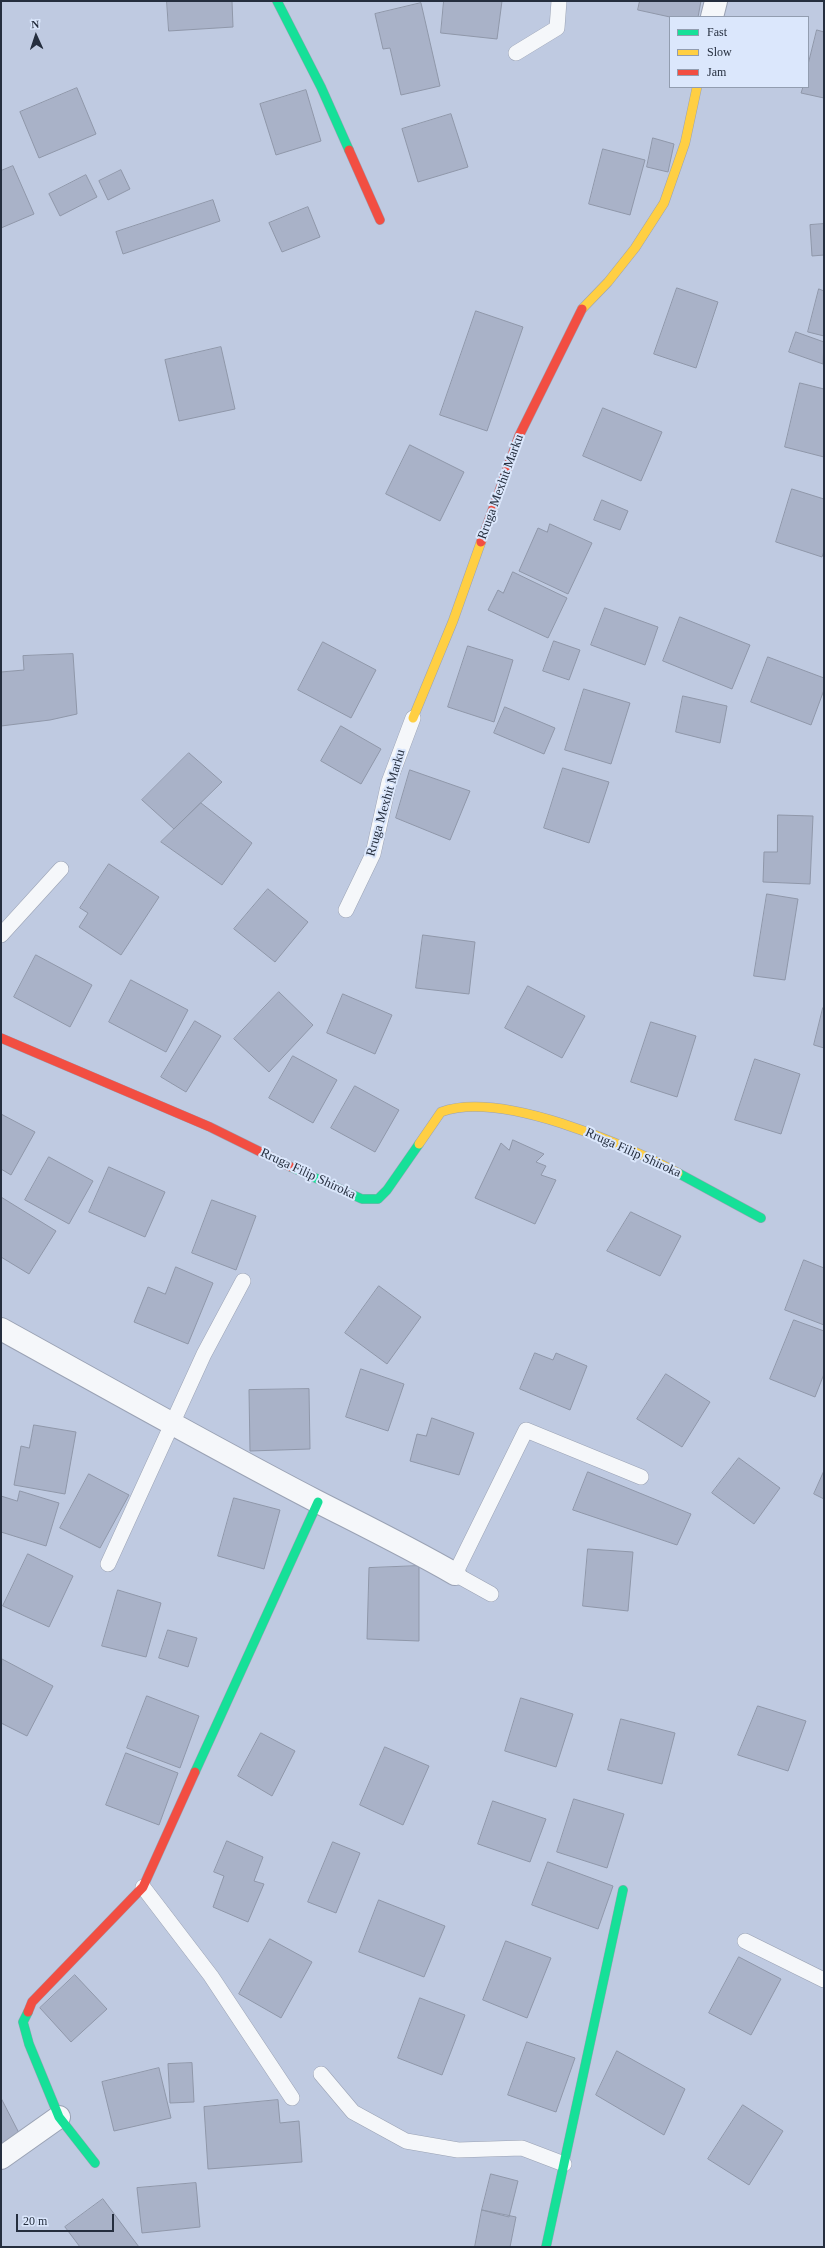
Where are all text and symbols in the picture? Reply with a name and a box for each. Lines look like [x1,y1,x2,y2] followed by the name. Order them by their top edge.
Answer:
[16,16,56,56] north arrow
[669,16,809,88] legend
[31,18,40,30] text: N
[707,25,727,39] text: Fast
[707,45,732,59] text: Slow
[707,65,726,79] text: Jam
[475,432,527,542] street label: Rruga Mexhit Marku
[363,748,409,858] street label: Rruga Mexhit Marku
[583,1125,683,1181] street label: Rruga Filip Shiroka
[258,1145,358,1203] street label: Rruga Filip Shiroka
[18,2206,116,2232] scale bar
[23,2214,47,2228] text: 20 m

